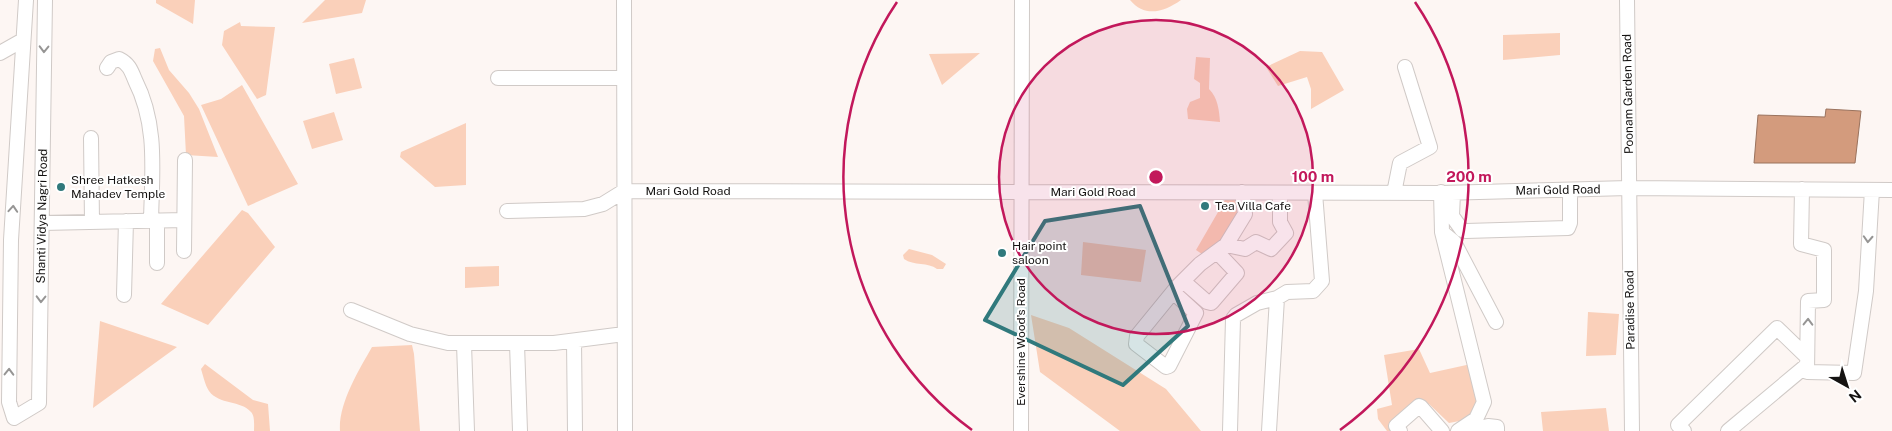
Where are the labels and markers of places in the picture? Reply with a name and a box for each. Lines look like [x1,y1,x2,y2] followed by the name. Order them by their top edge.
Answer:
[1147,168,1165,186] centre of rings
[71,173,165,201] place label: Shree Hatkesh Mahadev Temple
[55,181,67,193] marker: Shree Hatkesh Mahadev Temple
[1215,199,1291,213] place label: Tea Villa Cafe
[1199,200,1211,212] marker: Tea Villa Cafe
[1012,239,1067,267] place label: Hair point saloon
[996,247,1008,259] marker: Hair point saloon

